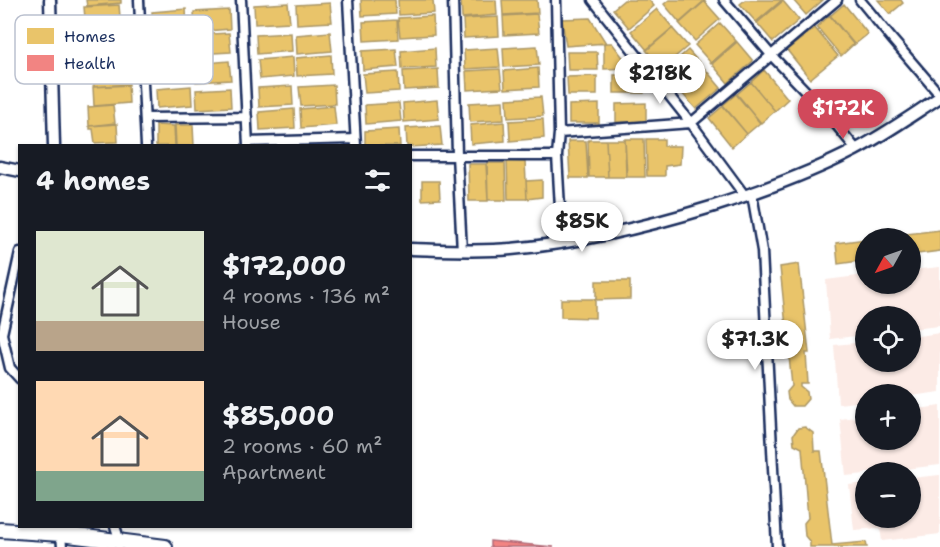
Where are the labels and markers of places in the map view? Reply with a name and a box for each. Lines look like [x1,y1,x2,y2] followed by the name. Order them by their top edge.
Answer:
[618,54,702,105] pin: $218K
[801,89,885,140] pin: $172K
[546,202,618,253] pin: $85K
[706,320,804,371] pin: $71.3K

